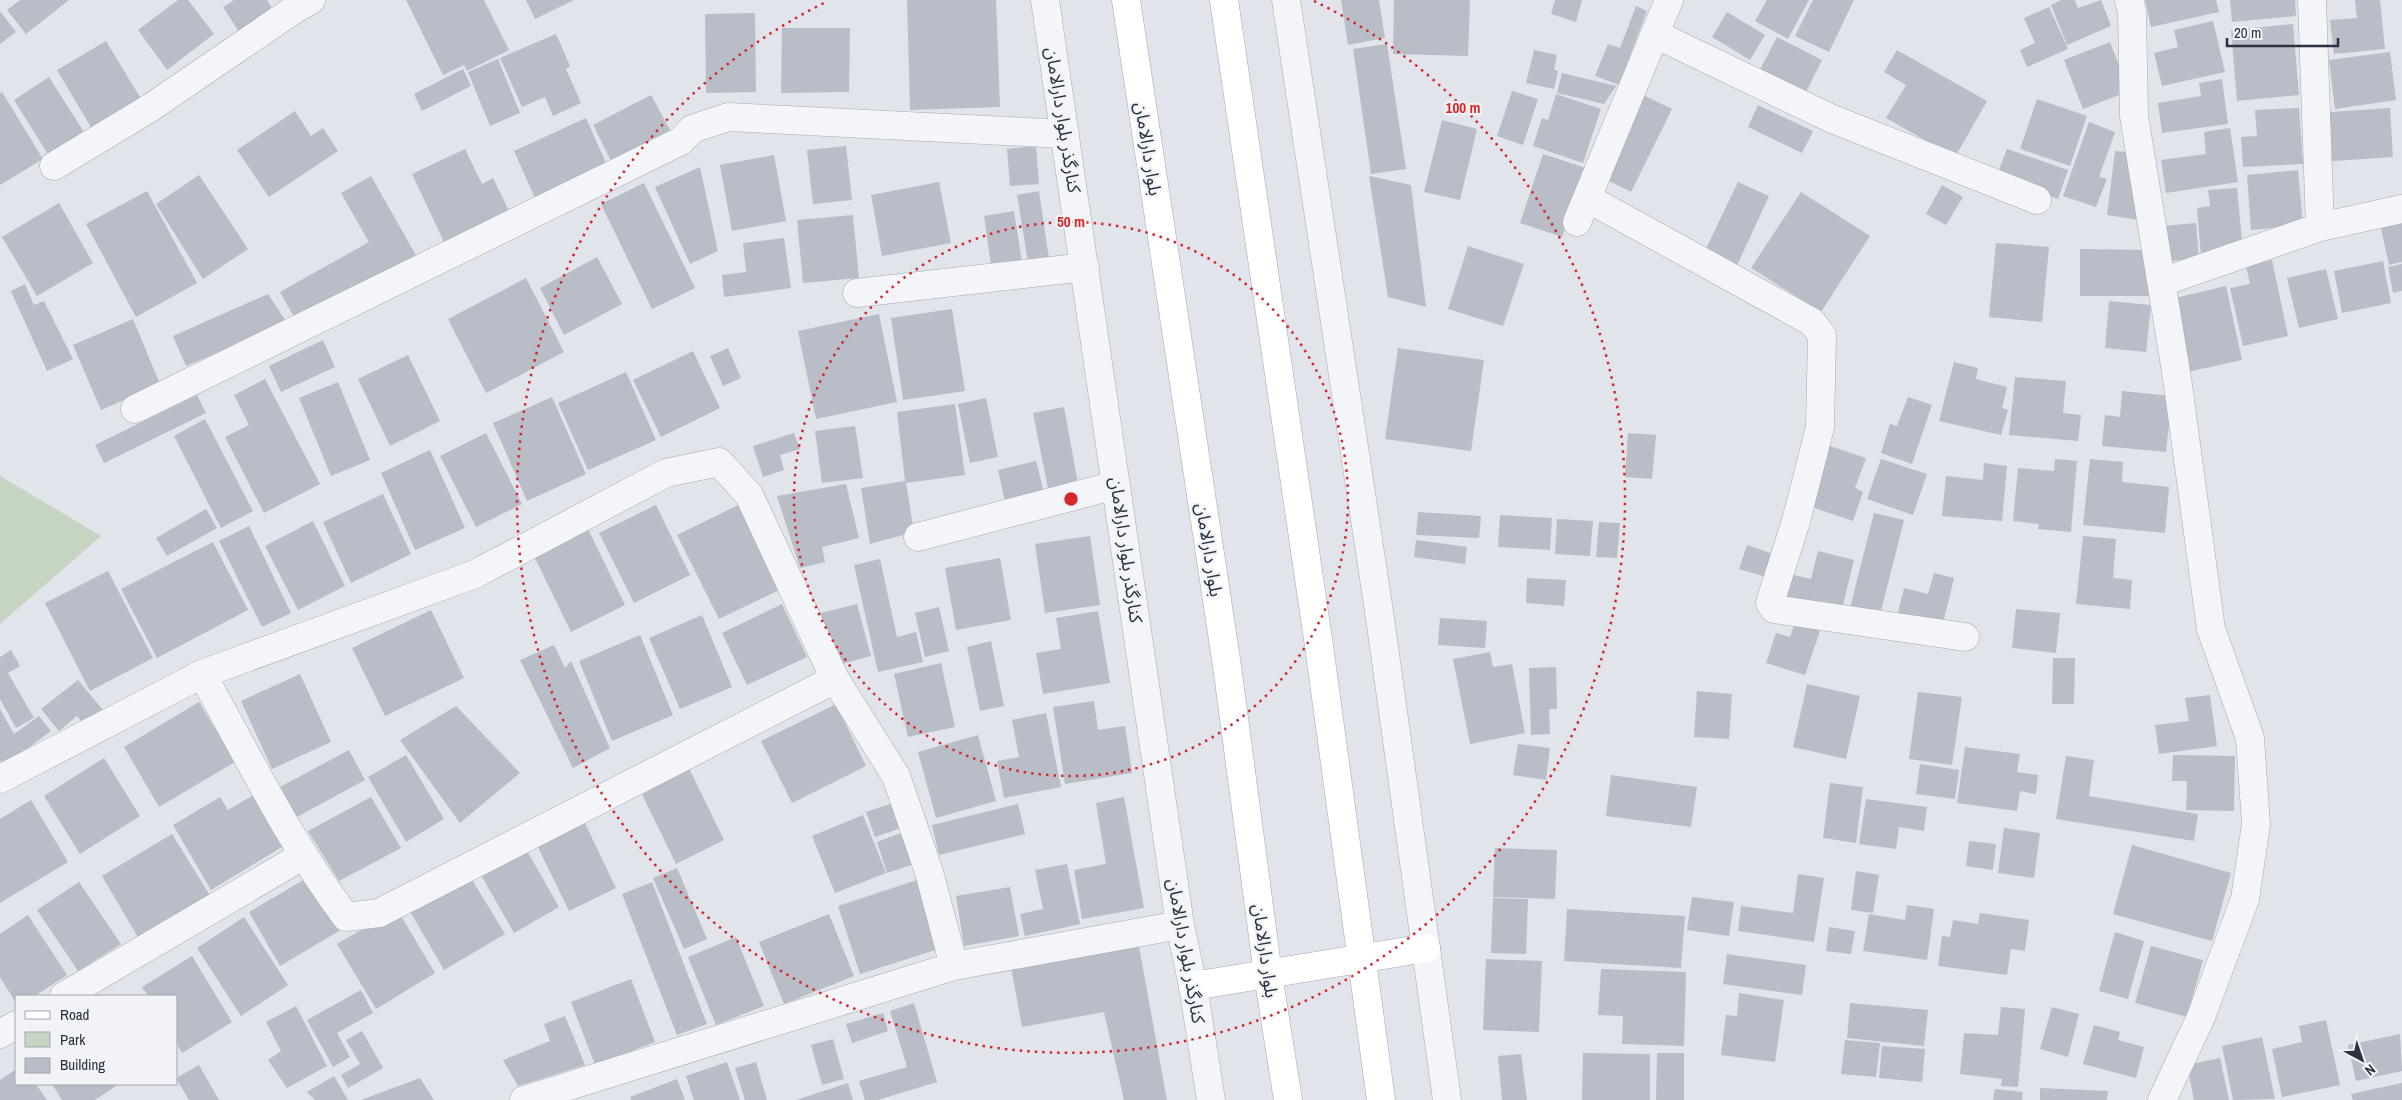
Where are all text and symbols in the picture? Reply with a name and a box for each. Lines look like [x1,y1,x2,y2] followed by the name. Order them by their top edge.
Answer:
[2227,15,2338,47] scale bar
[2234,22,2261,43] text: 20 m
[1040,45,1087,195] street label: کنارگذر بلوار دارالامان
[1446,97,1480,118] text: 100 m
[1129,100,1168,198] street label: بلوار دارالامان
[1057,211,1085,232] text: 50 m
[1104,475,1149,625] street label: کنارگذر بلوار دارالامان
[1062,490,1080,508] centre of rings
[1190,501,1229,599] street label: بلوار دارالامان
[1161,876,1212,1026] street label: کنارگذر بلوار دارالامان
[1247,902,1284,999] street label: بلوار دارالامان
[15,995,178,1085] legend
[60,1004,89,1025] text: Road
[60,1029,86,1050] text: Park
[2337,1035,2387,1085] north arrow
[60,1054,105,1075] text: Building
[2361,1060,2379,1080] text: N

